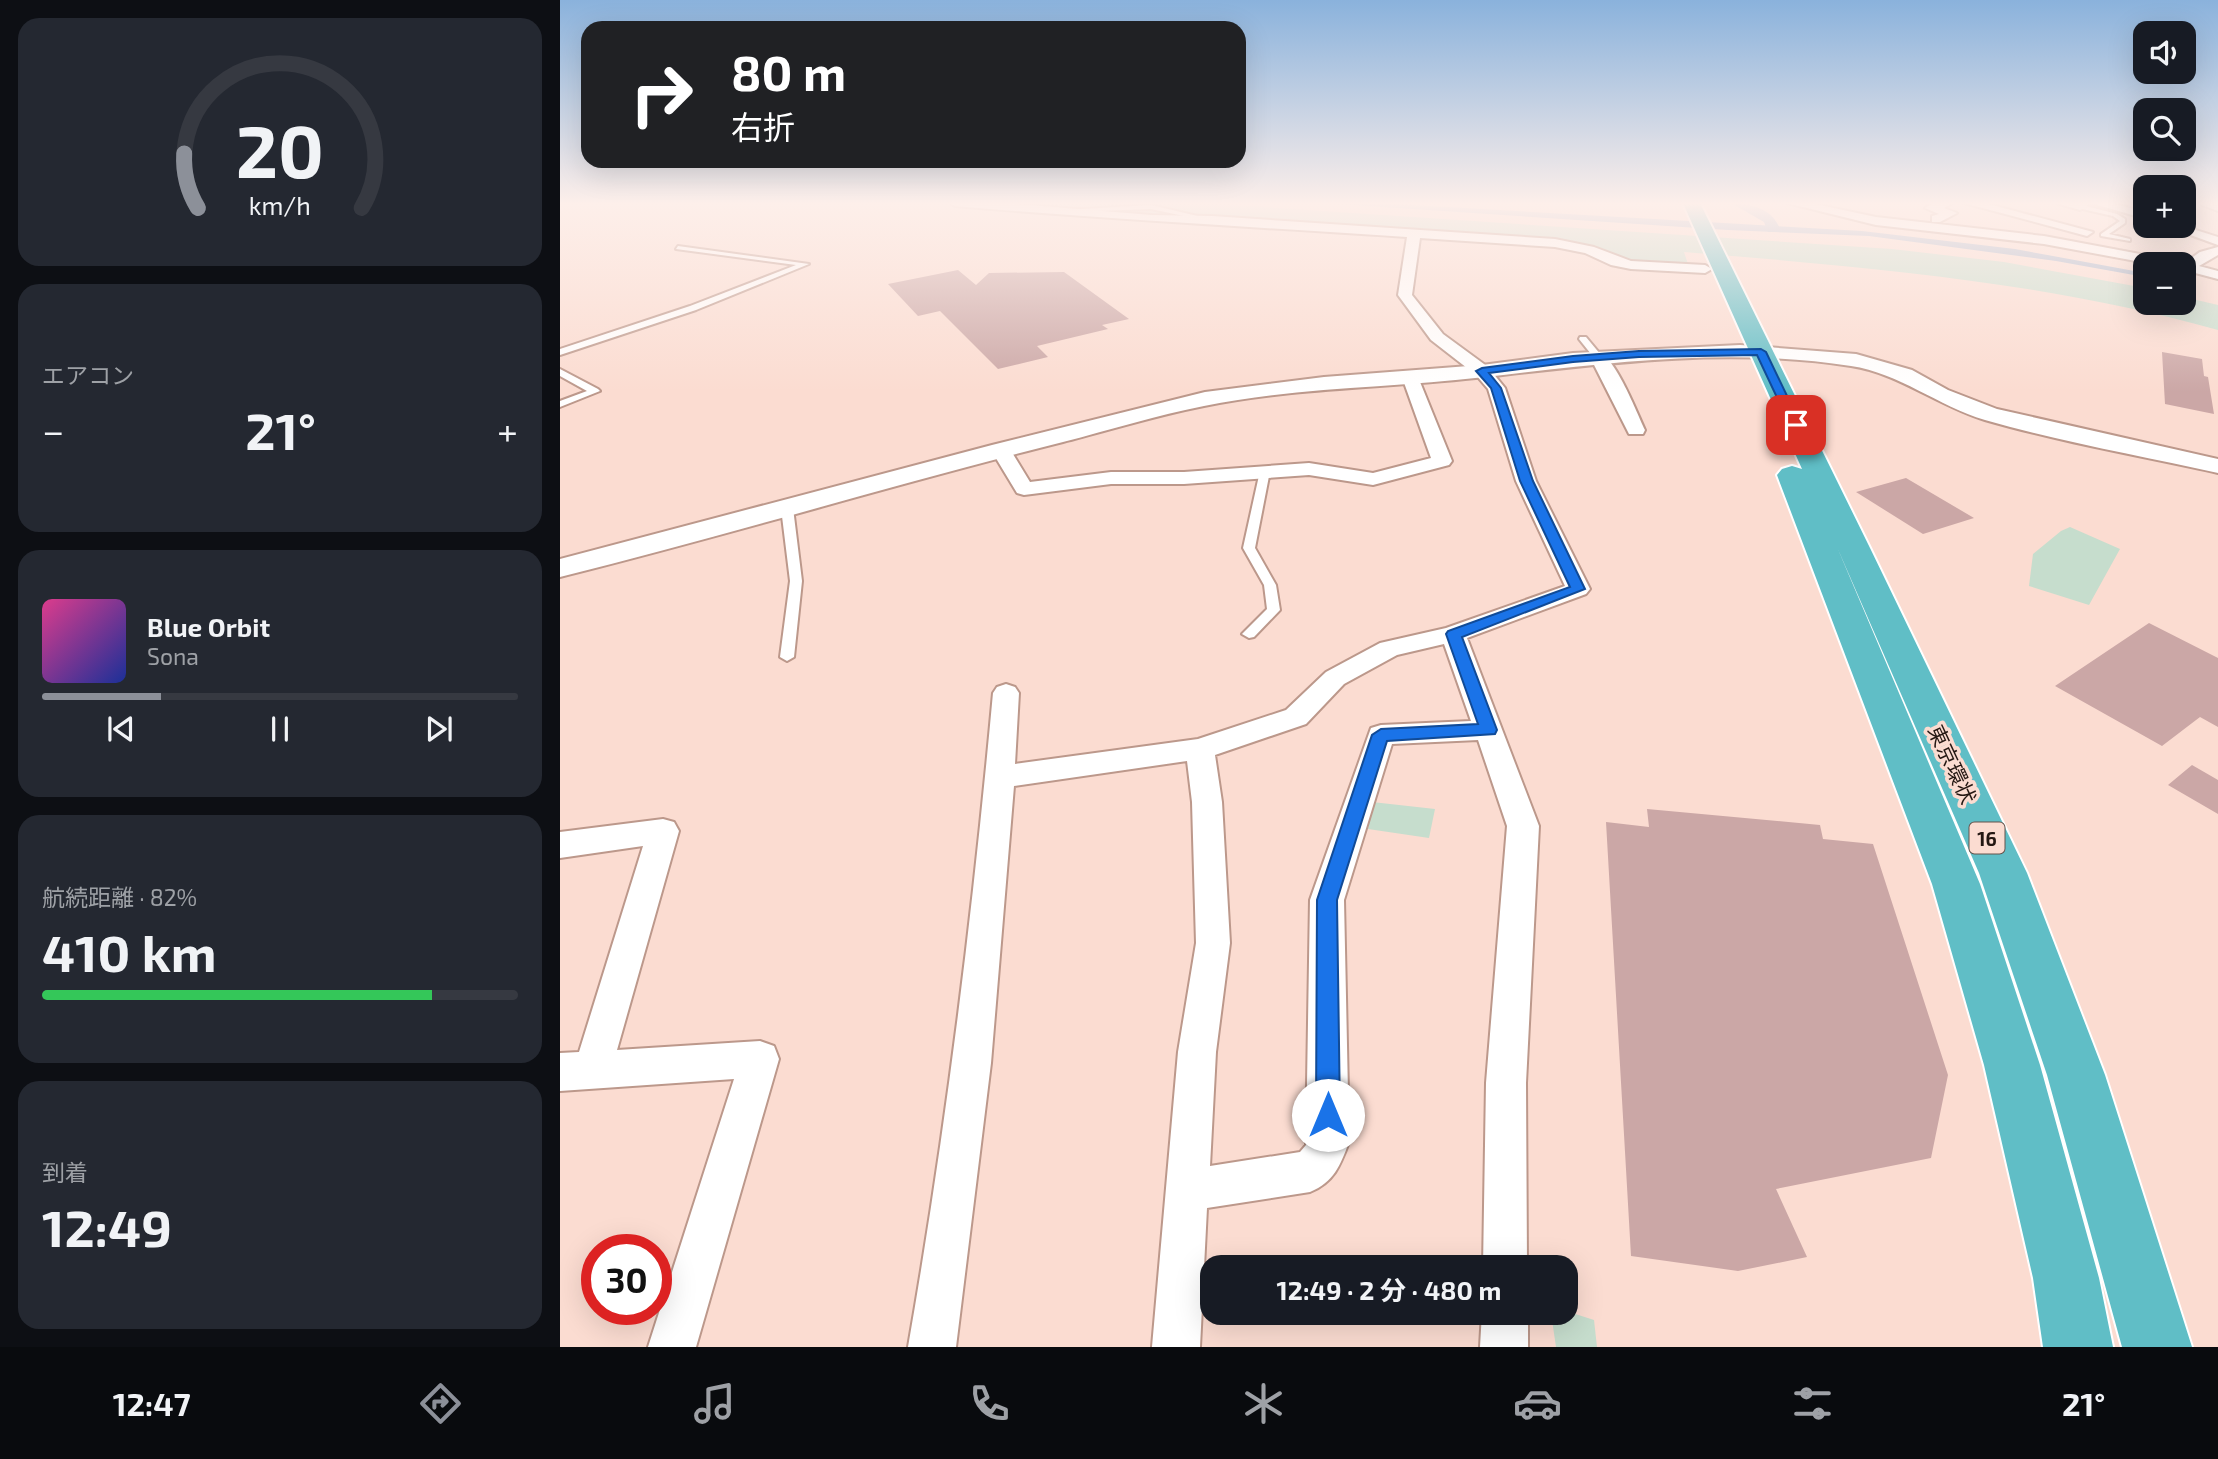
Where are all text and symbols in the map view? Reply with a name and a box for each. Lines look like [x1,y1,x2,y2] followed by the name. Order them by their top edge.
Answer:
[2133,21,2196,315] map controls
[2133,21,2196,84] button: sound
[731,42,846,101] text: 80 m
[616,49,707,140] icon: right
[2133,98,2196,161] button: search
[236,105,324,193] text: 20
[731,107,795,145] text: 右折
[2133,175,2196,238] button: +
[249,190,311,220] text: km/h
[2133,252,2196,315] button: −
[42,361,134,389] text: エアコン
[1766,395,1826,455] pin
[245,398,316,460] text: 21°
[1777,406,1815,444] icon: arrive
[42,407,64,453] text: −
[497,407,518,453] text: +
[147,611,270,642] text: Blue Orbit
[147,642,199,670] text: Sona
[102,710,140,748] icon: previous
[261,710,299,748] icon: pause
[420,710,458,748] icon: next
[1924,721,1982,807] street label: 東京環状
[1970,822,2004,853] road number: 16
[42,883,197,911] text: 航続距離 · 82%
[42,920,217,982] text: 410 km
[1291,1078,1365,1152] position arrow
[42,1158,88,1186] text: 到着
[42,1195,172,1257] text: 12:49
[581,1234,672,1325] speed limit sign: 30
[1277,1274,1501,1305] text: 12:49 · 2 分 · 480 m
[416,1379,465,1428] icon: directions
[690,1379,739,1428] icon: music
[965,1379,1014,1428] icon: phone
[1239,1379,1288,1428] icon: climate
[1513,1379,1562,1428] icon: car
[1788,1379,1837,1428] icon: filters
[113,1384,191,1422] text: 12:47
[2062,1384,2105,1422] text: 21°

